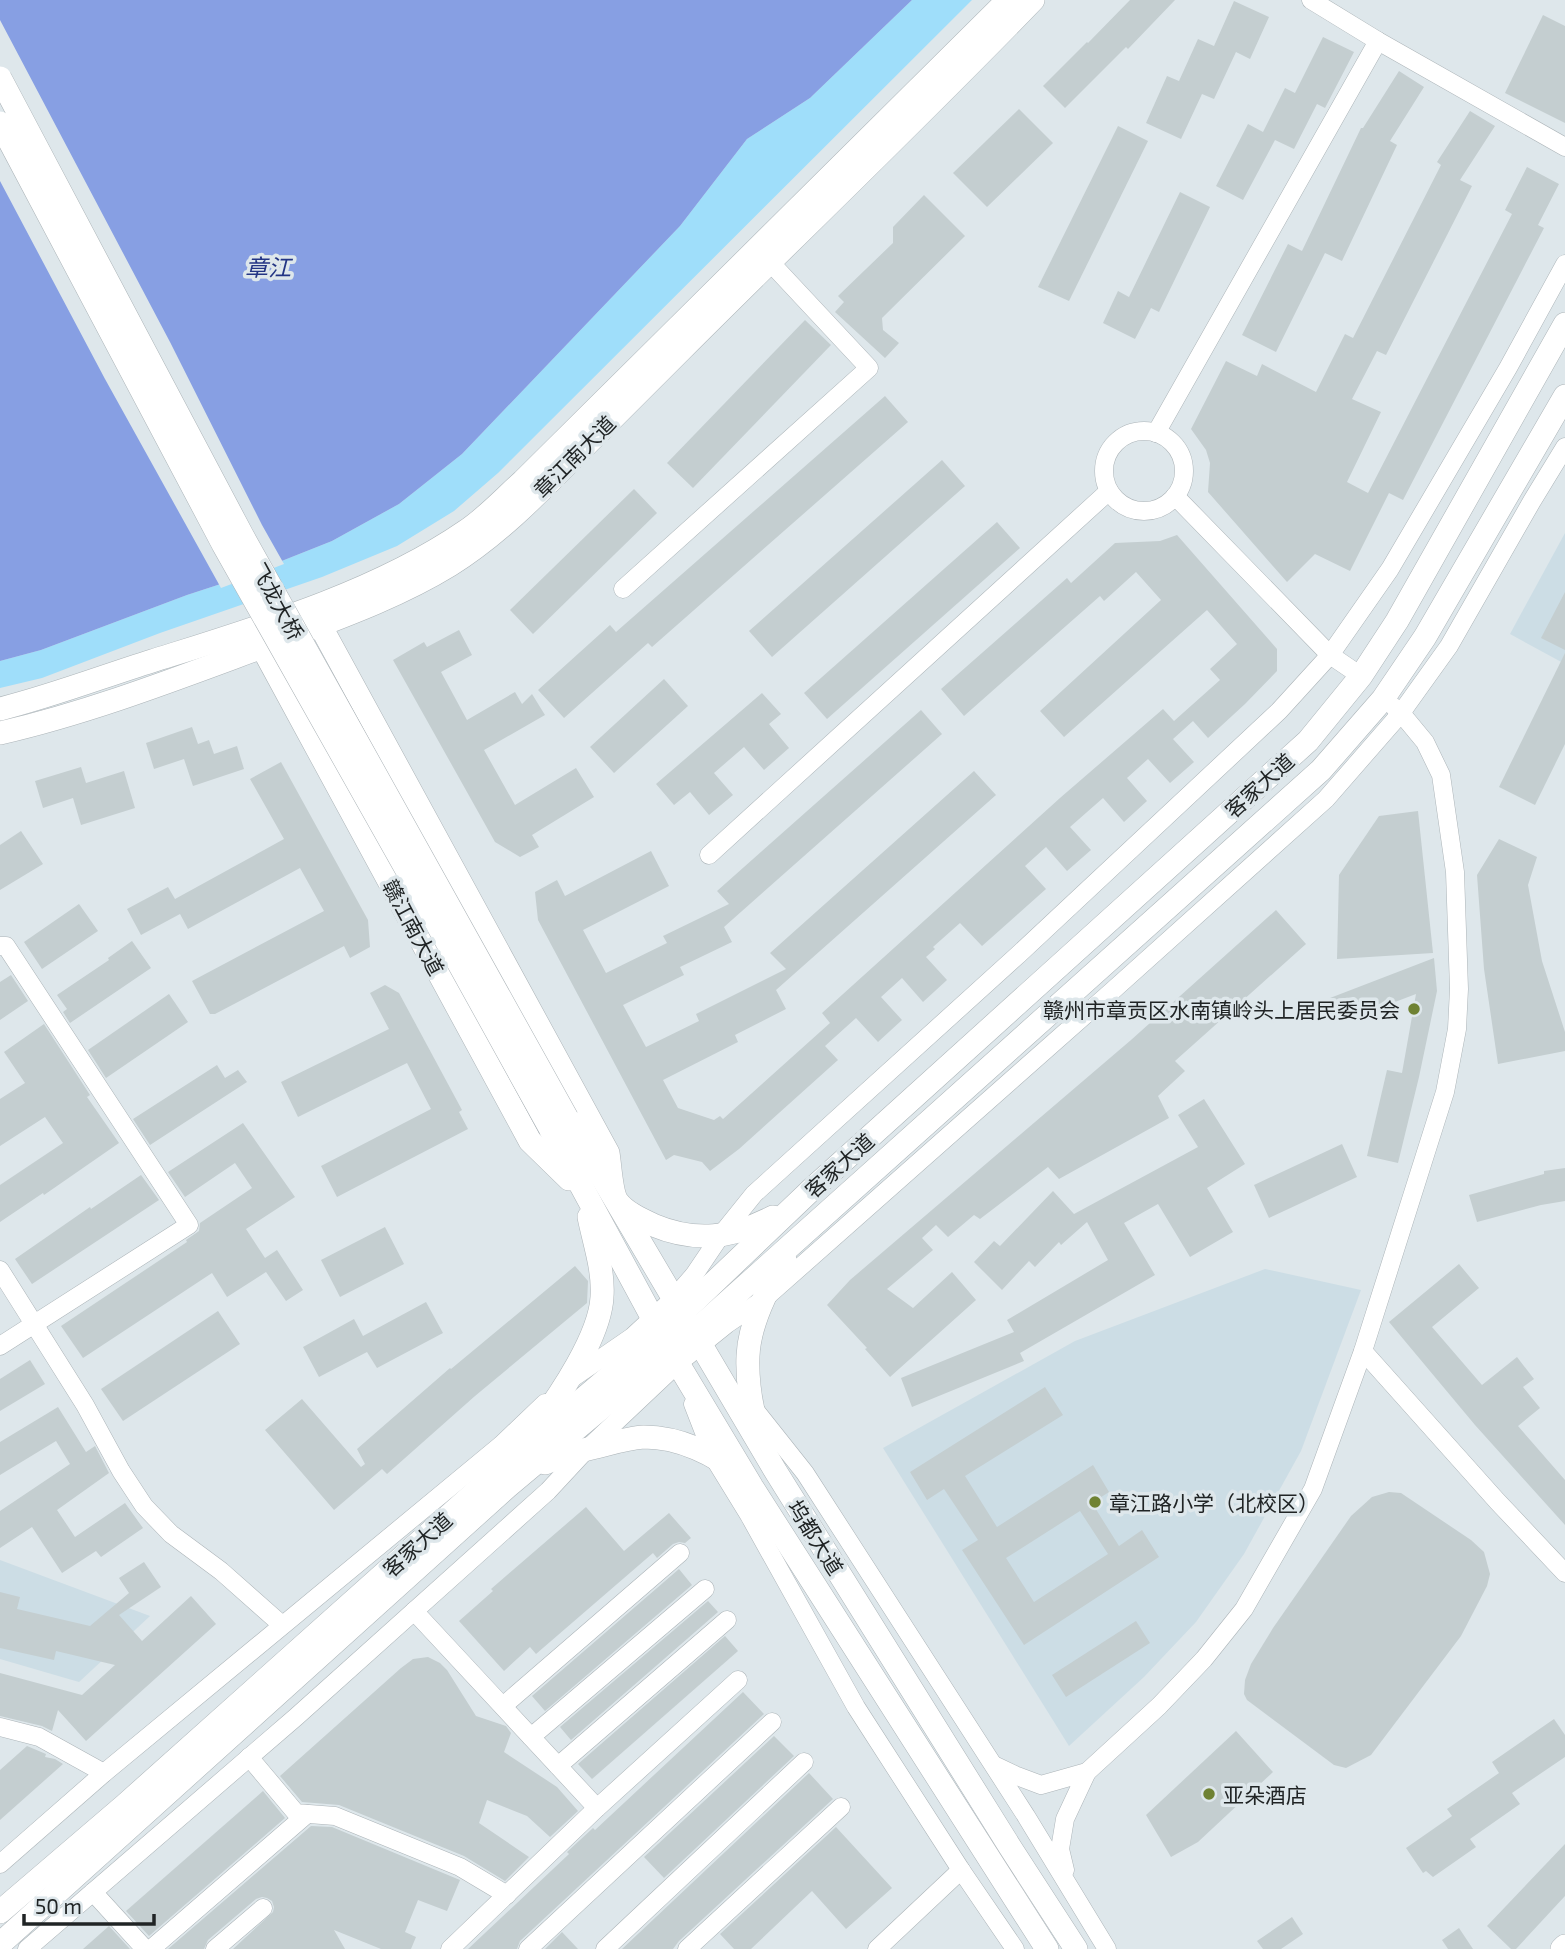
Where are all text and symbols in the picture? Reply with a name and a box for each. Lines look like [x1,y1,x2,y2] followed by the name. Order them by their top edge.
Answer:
[245,253,294,281] water label: 章江
[528,410,620,502] street label: 章江南大道
[247,558,309,644] street label: 飞龙大桥
[1219,748,1299,822] street label: 客家大道
[378,875,450,979] street label: 赣江南大道
[1043,997,1400,1022] place label: 赣州市章贡区水南镇岭头上居民委员会
[1406,1001,1422,1017] marker: 赣州市章贡区水南镇岭头上居民委员会
[799,1128,879,1202] street label: 客家大道
[1109,1490,1319,1515] place label: 章江路小学（北校区）
[1087,1494,1103,1510] marker: 章江路小学（北校区）
[783,1495,849,1579] street label: 坞都大道
[377,1507,457,1581] street label: 客家大道
[1223,1782,1307,1807] place label: 亚朵酒店
[1201,1786,1217,1802] marker: 亚朵酒店
[24,1882,154,1926] scale bar
[35,1893,82,1918] text: 50 m

